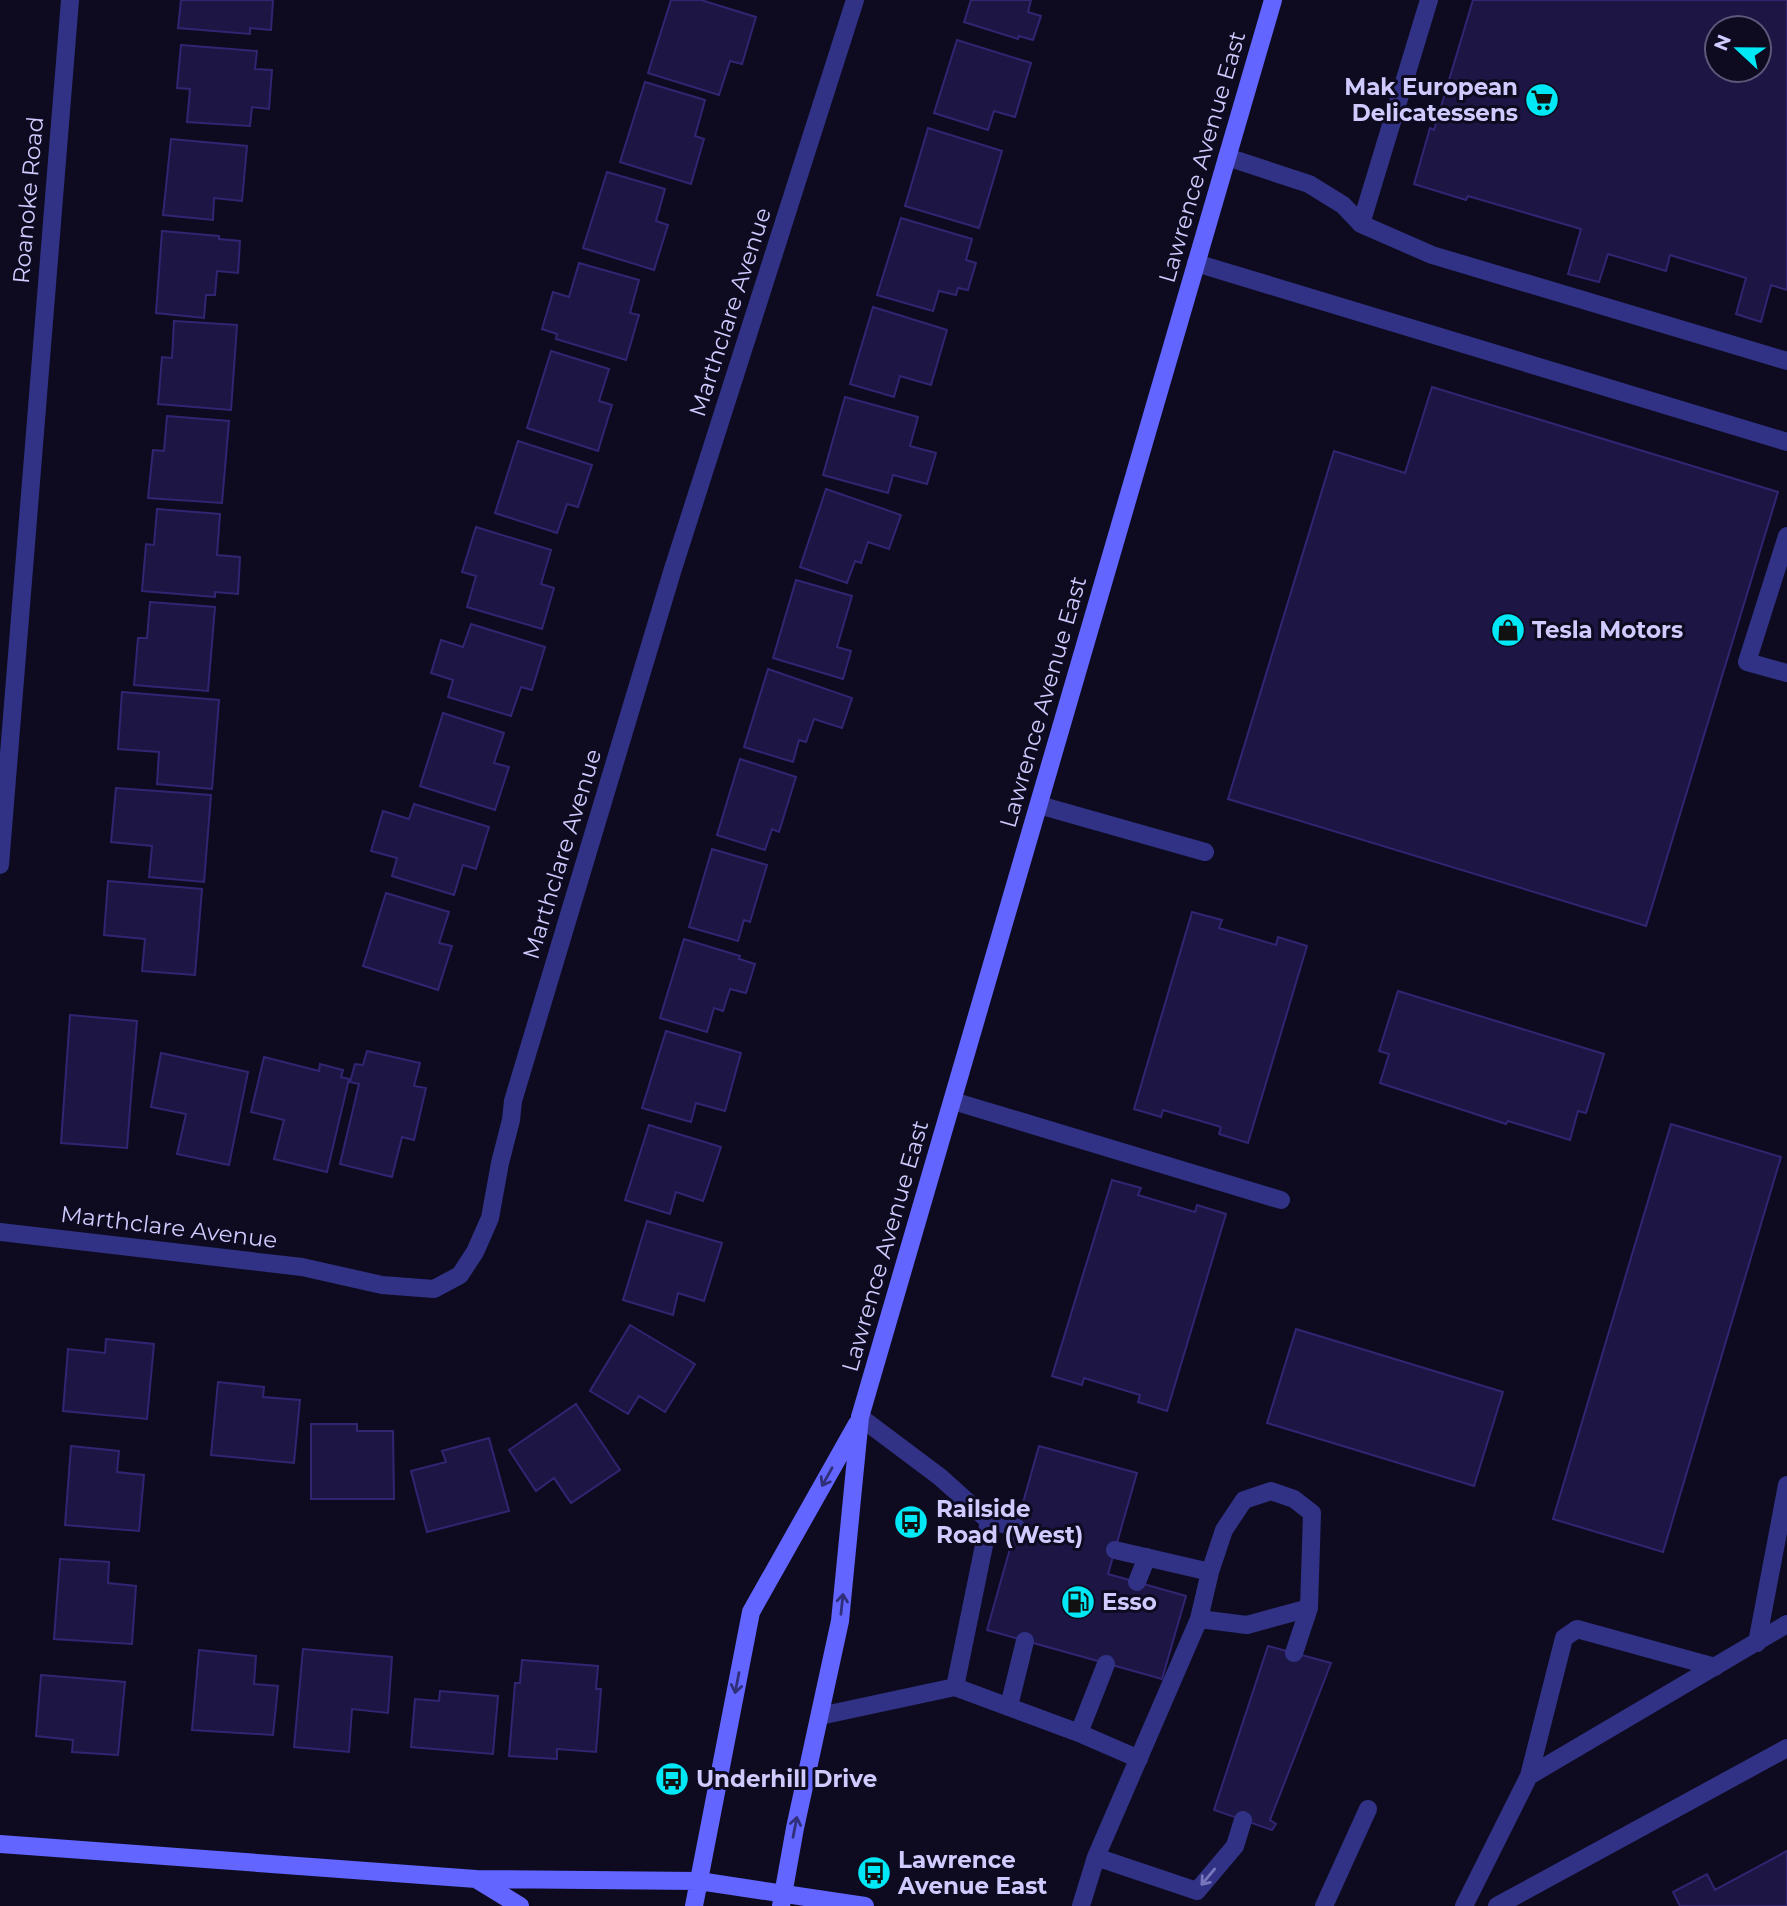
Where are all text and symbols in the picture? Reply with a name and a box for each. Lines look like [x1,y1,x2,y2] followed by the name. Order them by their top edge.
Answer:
[1703,14,1773,84] north arrow
[1153,28,1251,286] street label: Lawrence Avenue East
[1709,31,1736,54] text: N
[1344,73,1518,127] place label: Mak European Delicatessens
[1523,81,1561,119] supermarket icon: Mak European Delicatessens
[7,115,49,285] street label: Roanoke Road
[683,204,777,420] street label: Marthclare Avenue
[994,573,1092,831] street label: Lawrence Avenue East
[1489,611,1527,649] shop icon: Tesla Motors
[1532,616,1683,644] place label: Tesla Motors
[517,746,607,962] street label: Marthclare Avenue
[836,1117,934,1375] street label: Lawrence Avenue East
[59,1200,279,1254] street label: Marthclare Avenue
[820,1466,833,1487] one-way arrow
[936,1495,1083,1549] place label: Railside Road (West)
[892,1503,930,1541] bus stop icon: Railside Road (West)
[1059,1583,1097,1621] fuel station icon: Esso
[1102,1588,1157,1616] place label: Esso
[835,1593,848,1616] one-way arrow
[729,1671,743,1694] one-way arrow
[653,1760,691,1798] bus stop icon: Underhill Drive
[696,1765,877,1793] place label: Underhill Drive
[789,1816,803,1839] one-way arrow
[897,1846,1047,1900] place label: Lawrence Avenue East
[855,1854,893,1892] bus stop icon: Lawrence Avenue East
[1200,1868,1216,1886] one-way arrow

